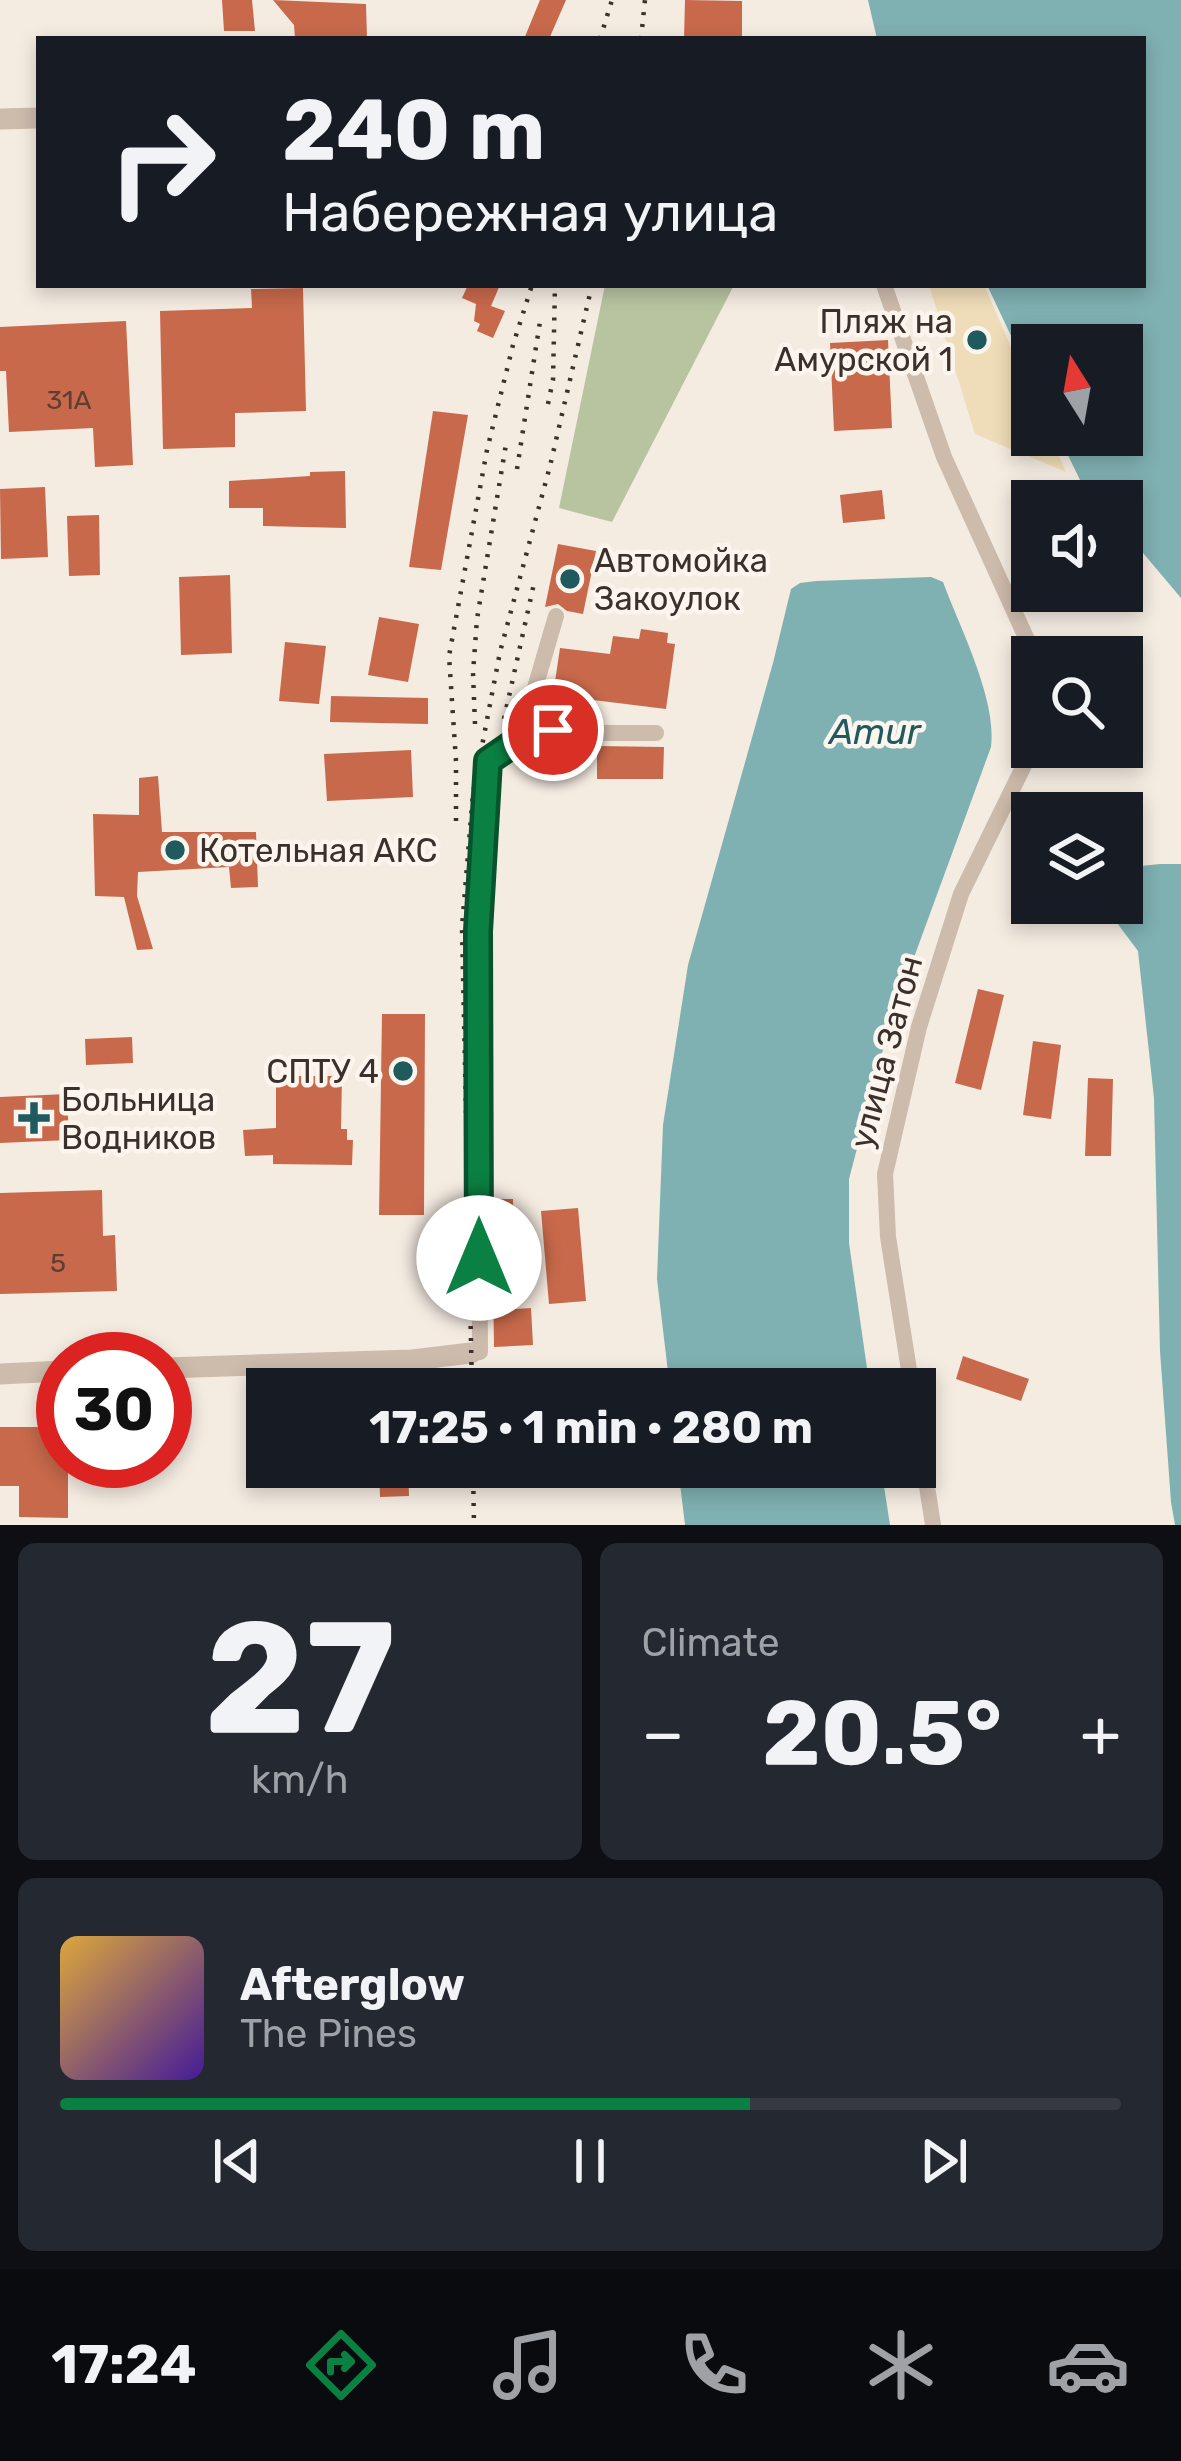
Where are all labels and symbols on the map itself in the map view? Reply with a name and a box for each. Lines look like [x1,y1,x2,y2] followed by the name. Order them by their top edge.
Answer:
[774,302,953,379] place label: Пляж на Амурской 1
[1011,324,1143,456] north arrow
[964,327,990,353] marker: Пляж на Амурской 1
[46,384,92,416] house number: 31А
[594,541,768,618] place label: Автомойка Закоулок
[557,566,583,592] marker: Автомойка Закоулок
[502,679,604,781] pin
[827,710,922,753] water label: Amur
[199,831,437,870] place label: Котельная АКС
[162,837,188,863] marker: Котельная АКС
[842,951,930,1153] street label: улица Затон
[266,1052,379,1091] place label: СПТУ 4
[390,1058,416,1084] marker: СПТУ 4
[61,1080,216,1157] place label: Больница Водников
[18,1102,50,1134] marker: Больница Водников
[416,1195,542,1321] position arrow
[50,1247,66,1279] house number: 5
[36,1332,192,1488] speed limit sign: 30

